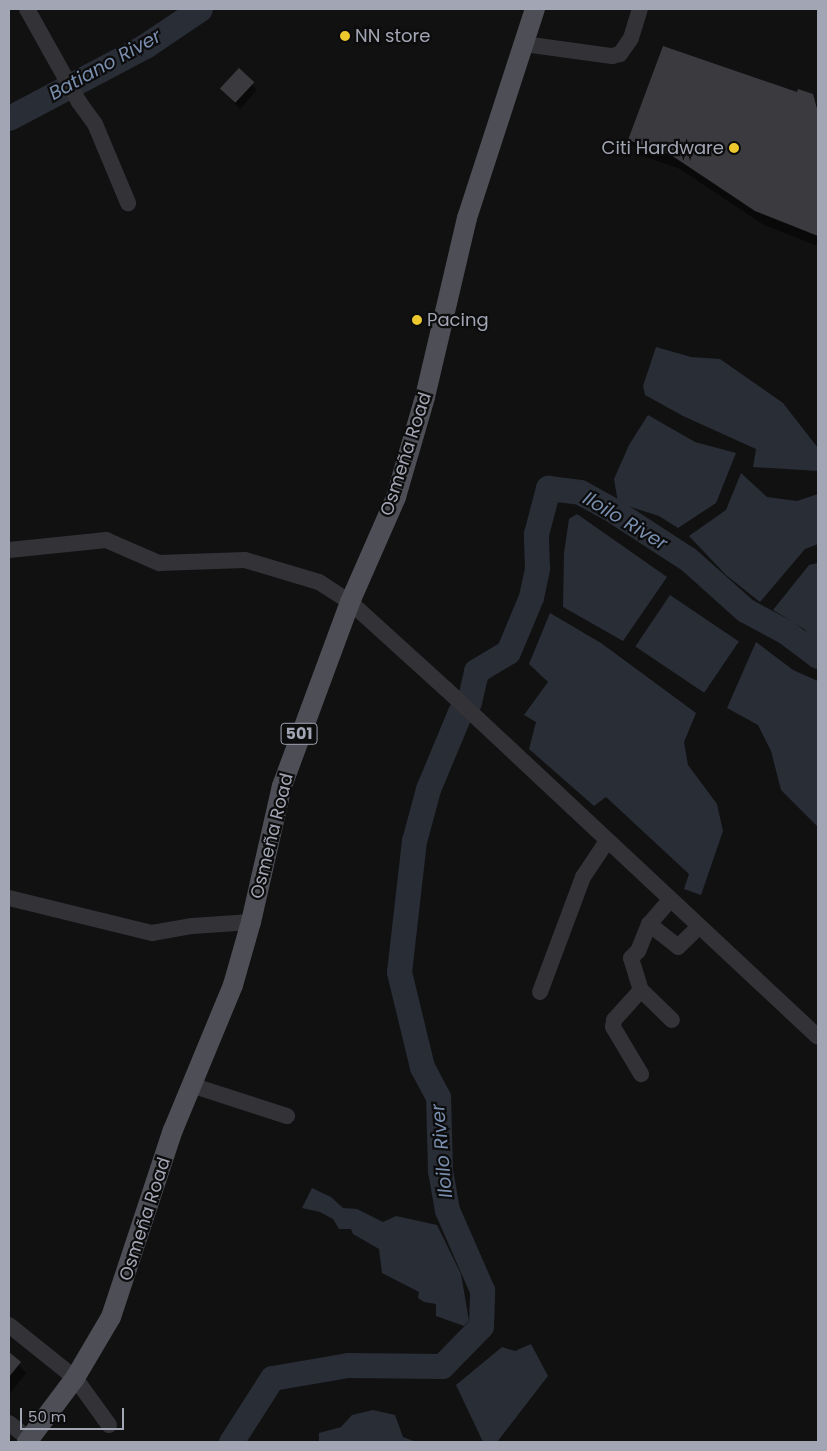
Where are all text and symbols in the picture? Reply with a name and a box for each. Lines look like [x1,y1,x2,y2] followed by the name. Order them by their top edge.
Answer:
[45,25,165,105] water label: Batiano River
[355,25,430,47] place label: NN store
[339,30,351,42] marker: NN store
[602,137,724,159] place label: Citi Hardware
[728,142,740,154] marker: Citi Hardware
[427,309,489,331] place label: Pacing
[411,314,423,326] marker: Pacing
[376,390,436,518] street label: Osmeña Road
[579,487,671,555] water label: Iloilo River
[280,721,318,748] road number: 501
[246,771,298,901] street label: Osmeña Road
[427,1103,457,1199] water label: Iloilo River
[115,1155,175,1283] street label: Osmeña Road
[22,1398,126,1430] scale bar
[28,1406,66,1427] text: 50 m

